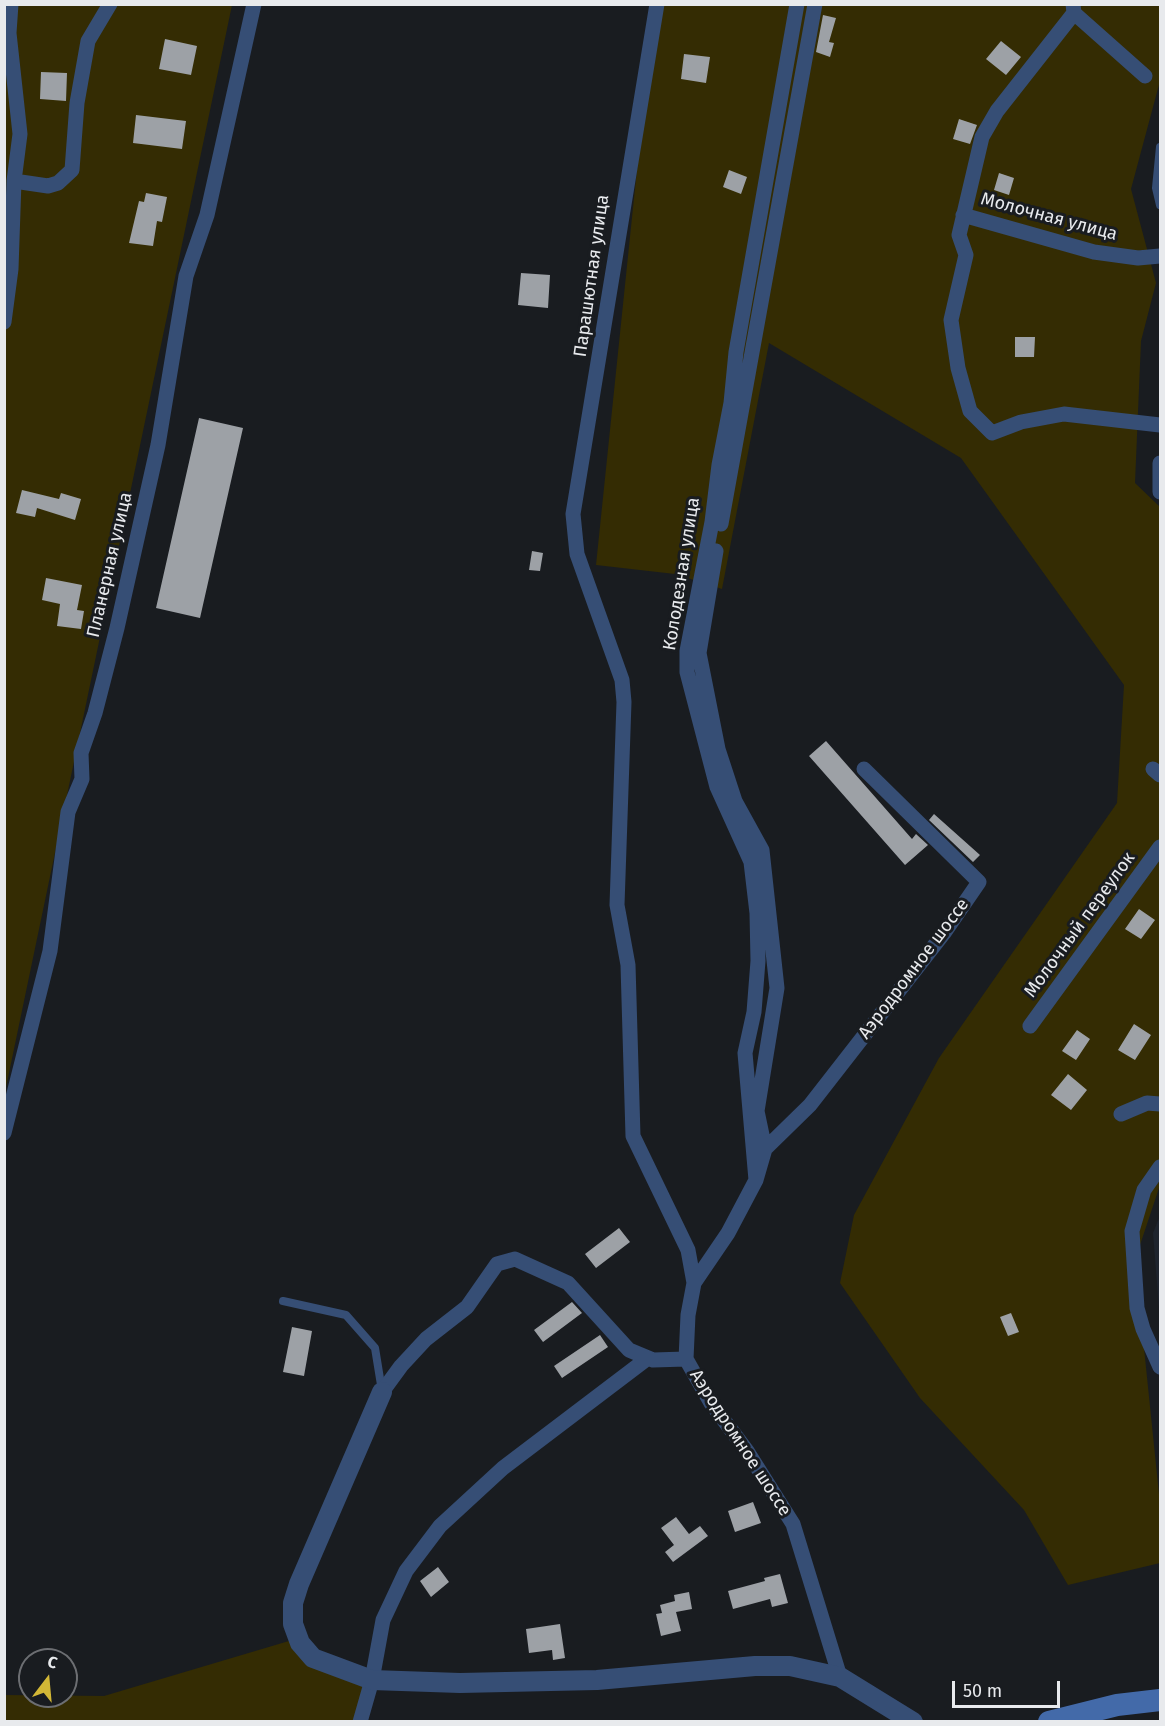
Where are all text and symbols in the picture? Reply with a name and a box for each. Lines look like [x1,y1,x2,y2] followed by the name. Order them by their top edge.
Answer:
[978,188,1120,246] street label: Молочная улица
[570,193,614,359] street label: Парашютная улица
[83,490,137,640] street label: Планерная улица
[659,496,705,652] street label: Колодезная улица
[1020,848,1140,1002] street label: Молочный переулок
[854,895,974,1043] street label: Аэродромное шоссе
[685,1366,795,1520] street label: Аэродромное шоссе
[18,1648,78,1708] north arrow
[45,1652,60,1673] text: С
[955,1669,1063,1707] scale bar
[963,1680,1002,1702] text: 50 m

